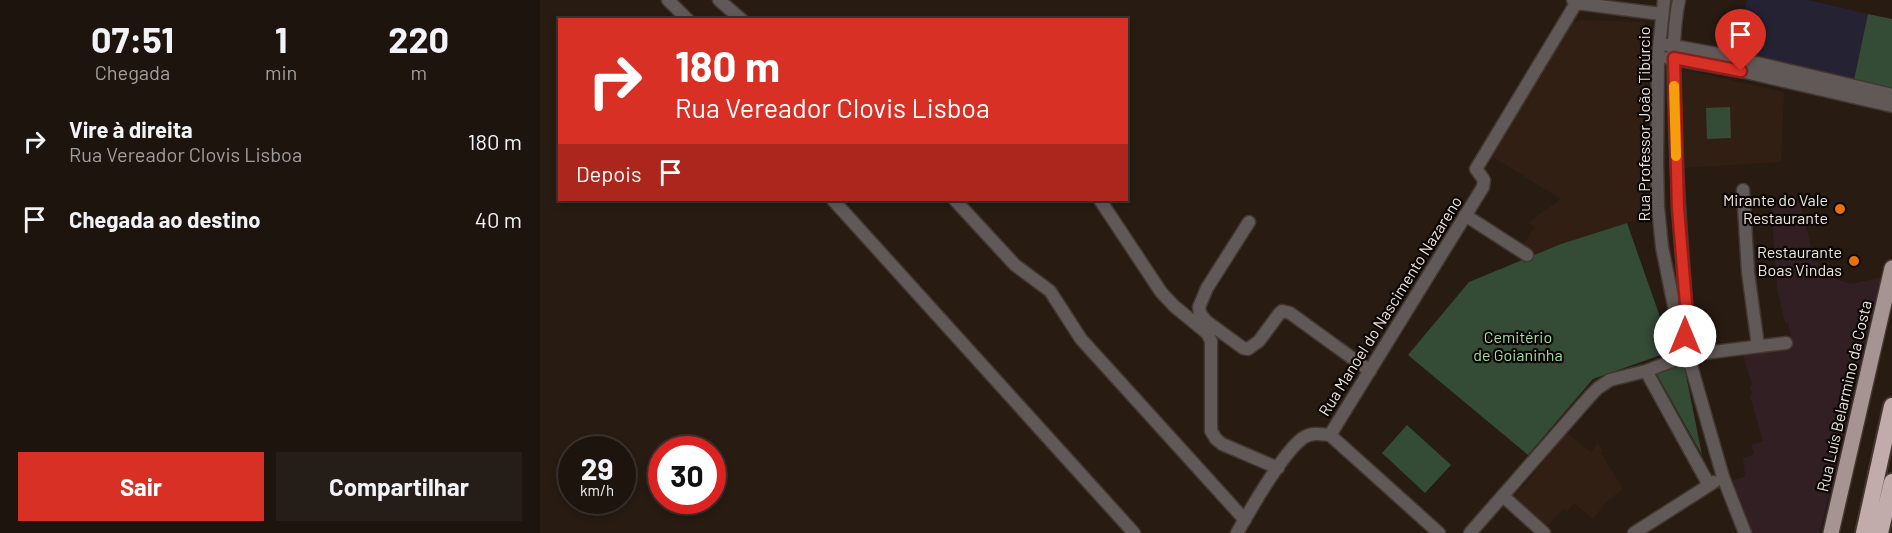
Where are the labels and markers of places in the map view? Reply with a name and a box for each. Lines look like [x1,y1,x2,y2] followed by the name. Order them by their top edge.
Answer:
[1715,9,1766,71] pin
[1723,190,1828,227] place label: Mirante do Vale Restaurante
[1833,202,1847,216] marker: Mirante do Vale Restaurante
[1757,242,1842,279] place label: Restaurante Boas Vindas
[1847,254,1861,268] marker: Restaurante Boas Vindas

